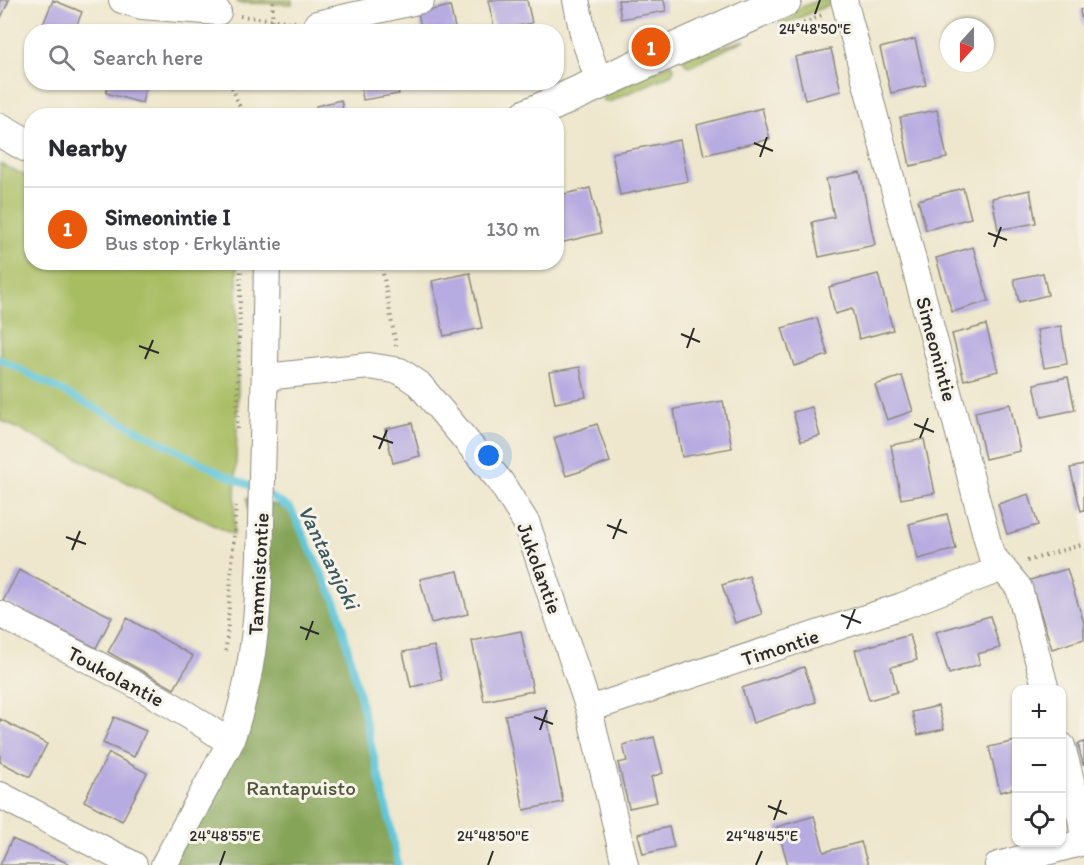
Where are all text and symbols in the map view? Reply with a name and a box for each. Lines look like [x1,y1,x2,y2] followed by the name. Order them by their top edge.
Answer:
[940,18,994,72] north arrow
[779,20,851,38] text: 24°48'50"E
[24,24,564,90] search box
[632,24,670,70] pin: 1
[45,41,78,74] icon: search
[93,44,203,71] text: Search here
[48,131,127,163] text: Nearby
[105,204,231,231] text: Simeonintie I
[63,217,72,241] text: 1
[486,217,540,241] text: 130 m
[105,231,281,255] text: Bus stop · Erkyläntie
[911,294,963,404] street label: Simeonintie
[474,441,503,470] your location
[292,501,367,616] water label: Vantaanjoki
[242,512,274,636] street label: Tammistontie
[512,519,568,617] street label: Jukolantie
[738,623,822,671] street label: Timontie
[63,640,169,712] street label: Toukolantie
[1012,685,1066,847] map controls
[1012,685,1066,739] button: +
[1012,739,1066,793] button: −
[246,775,356,800] park label: Rantapuisto
[1012,793,1066,847] button: locate
[190,827,260,845] text: 24°48'55"E
[457,827,529,845] text: 24°48'50"E
[726,827,798,845] text: 24°48'45"E

